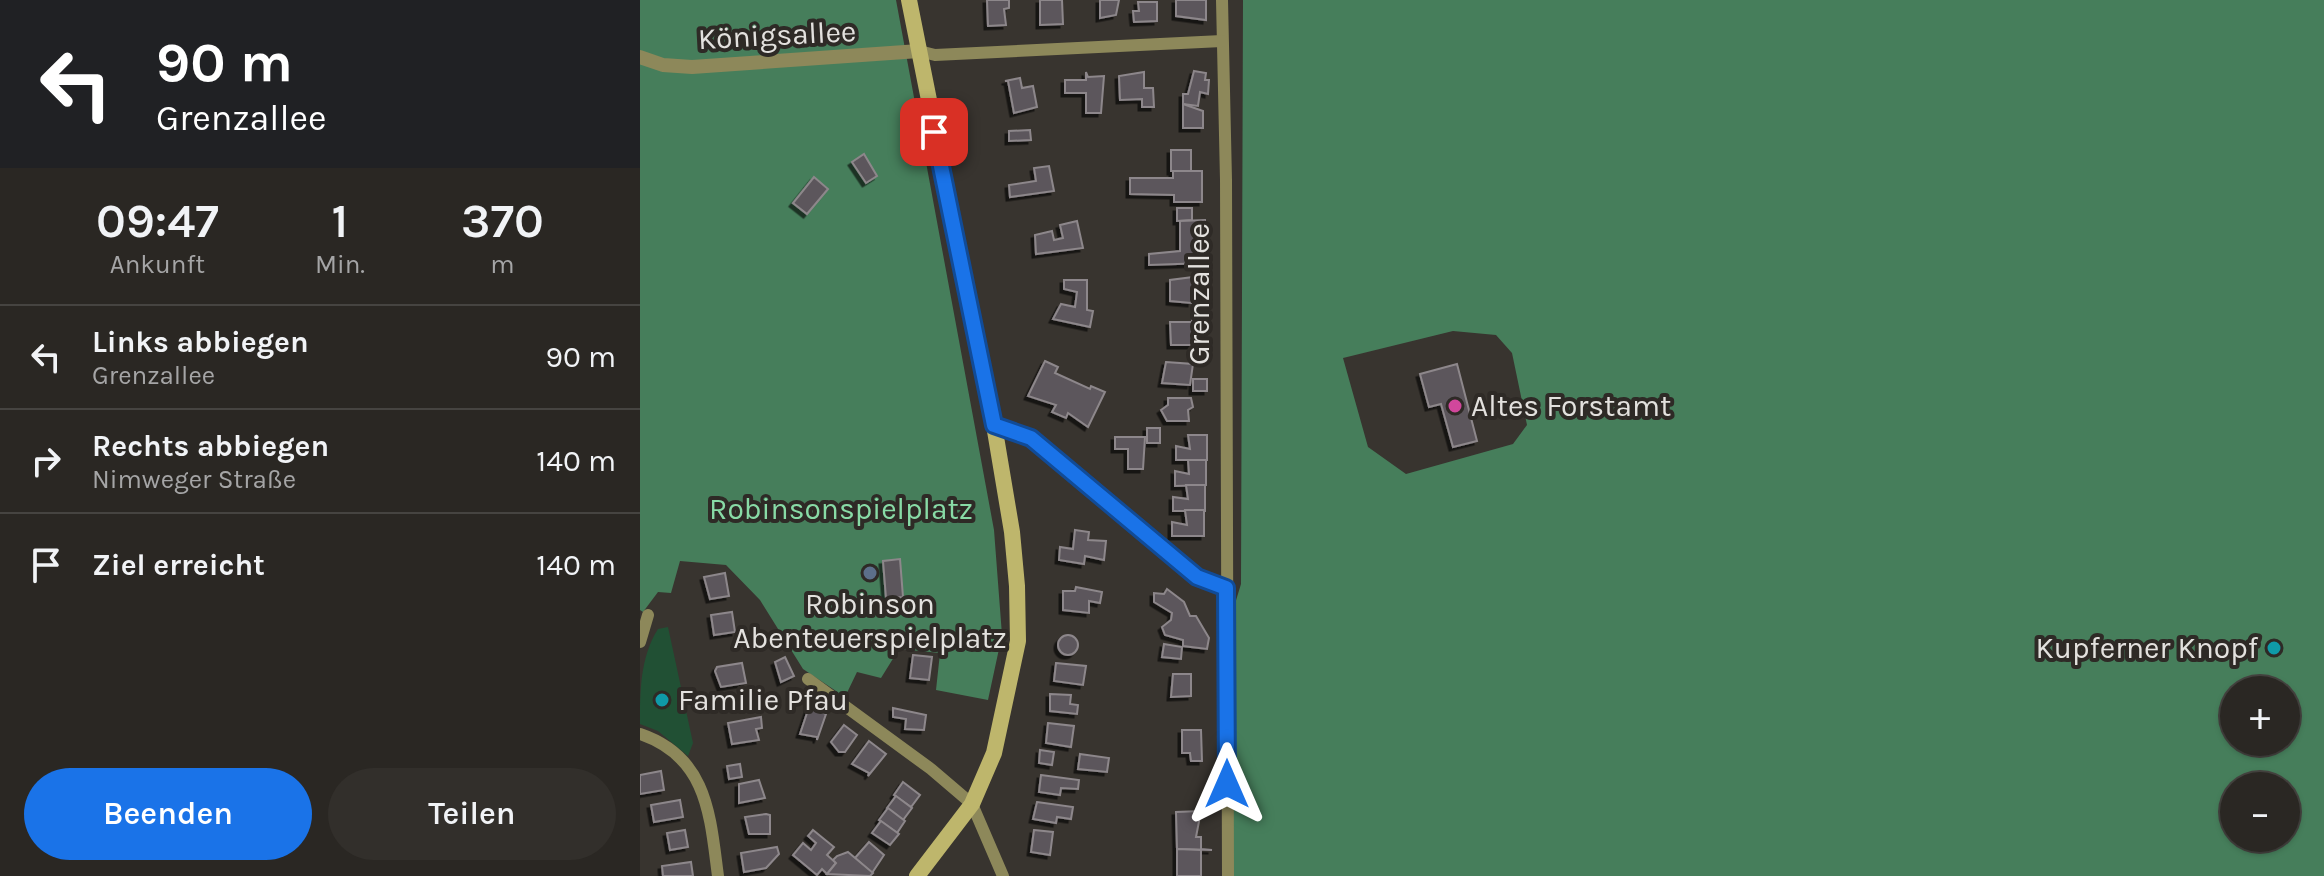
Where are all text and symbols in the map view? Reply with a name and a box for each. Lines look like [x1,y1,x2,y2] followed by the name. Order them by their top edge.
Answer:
[697,13,857,57] street label: Königsallee
[156,30,293,95] text: 90 m
[24,32,128,136] icon: left
[156,97,326,139] text: Grenzallee
[900,98,968,166] pin
[912,110,956,154] icon: arrive
[96,193,219,249] text: 09:47
[332,193,348,249] text: 1
[461,193,544,249] text: 370
[1181,223,1217,365] street label: Grenzallee
[110,249,205,280] text: Ankunft
[315,249,365,280] text: Min.
[490,249,515,280] text: m
[92,324,309,360] text: Links abbiegen
[24,335,68,379] icon: left
[546,339,616,375] text: 90 m
[92,360,215,391] text: Grenzallee
[1471,388,1671,424] place label: Altes Forstamt
[1446,397,1464,415] marker: Altes Forstamt
[92,428,329,464] text: Rechts abbiegen
[24,439,68,483] icon: right
[536,443,616,479] text: 140 m
[92,464,296,495] text: Nimweger Straße
[709,491,973,527] park label: Robinsonspielplatz
[24,543,68,587] icon: arrive
[92,547,265,583] text: Ziel erreicht
[536,547,616,583] text: 140 m
[861,564,879,582] marker: Robinson Abenteuerspielplatz
[733,586,1007,656] place label: Robinson Abenteuerspielplatz
[2036,630,2259,666] place label: Kupferner Knopf
[2265,639,2283,657] marker: Kupferner Knopf
[2220,676,2300,852] map controls
[2220,676,2300,756] button: +
[678,682,848,718] place label: Familie Pfau
[653,691,671,709] marker: Familie Pfau
[1185,742,1269,826] position arrow
[24,768,312,860] button: Beenden
[328,768,616,860] button: Teilen
[2220,772,2300,852] button: −

